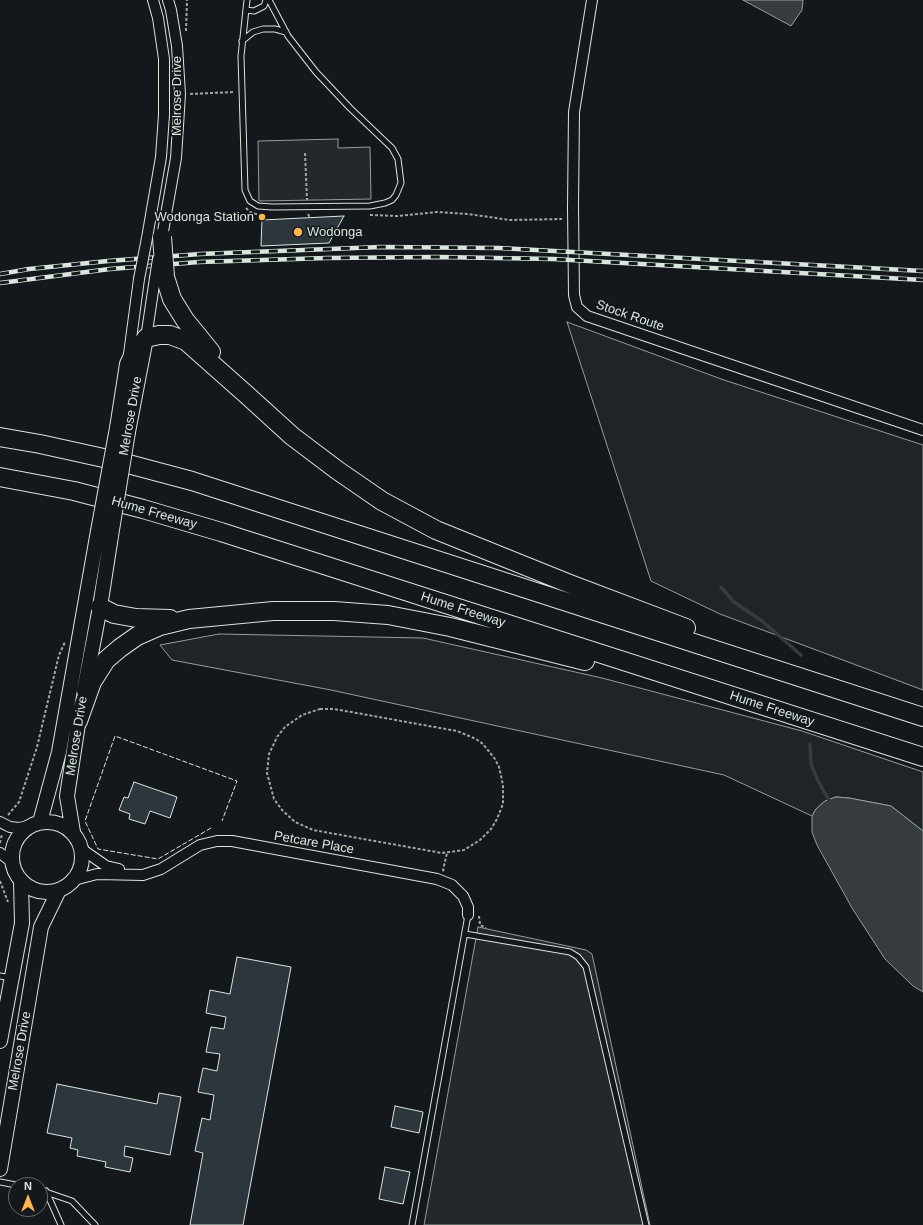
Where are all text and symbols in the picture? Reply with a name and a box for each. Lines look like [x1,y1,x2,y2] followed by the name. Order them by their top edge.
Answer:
[169,56,185,136] street label: Melrose Drive
[155,209,254,225] place label: Wodonga Station
[257,212,267,222] marker: Wodonga Station
[307,224,362,240] place label: Wodonga
[292,226,304,238] marker: Wodonga
[594,297,666,335] street label: Stock Route
[116,375,146,457] street label: Melrose Drive
[109,493,199,533] street label: Hume Freeway
[419,589,507,631] street label: Hume Freeway
[728,688,816,730] street label: Hume Freeway
[63,695,91,777] street label: Melrose Drive
[273,828,355,858] street label: Petcare Place
[5,1010,35,1092] street label: Melrose Drive
[8,1177,48,1217] north arrow
[24,1180,32,1192] text: N

